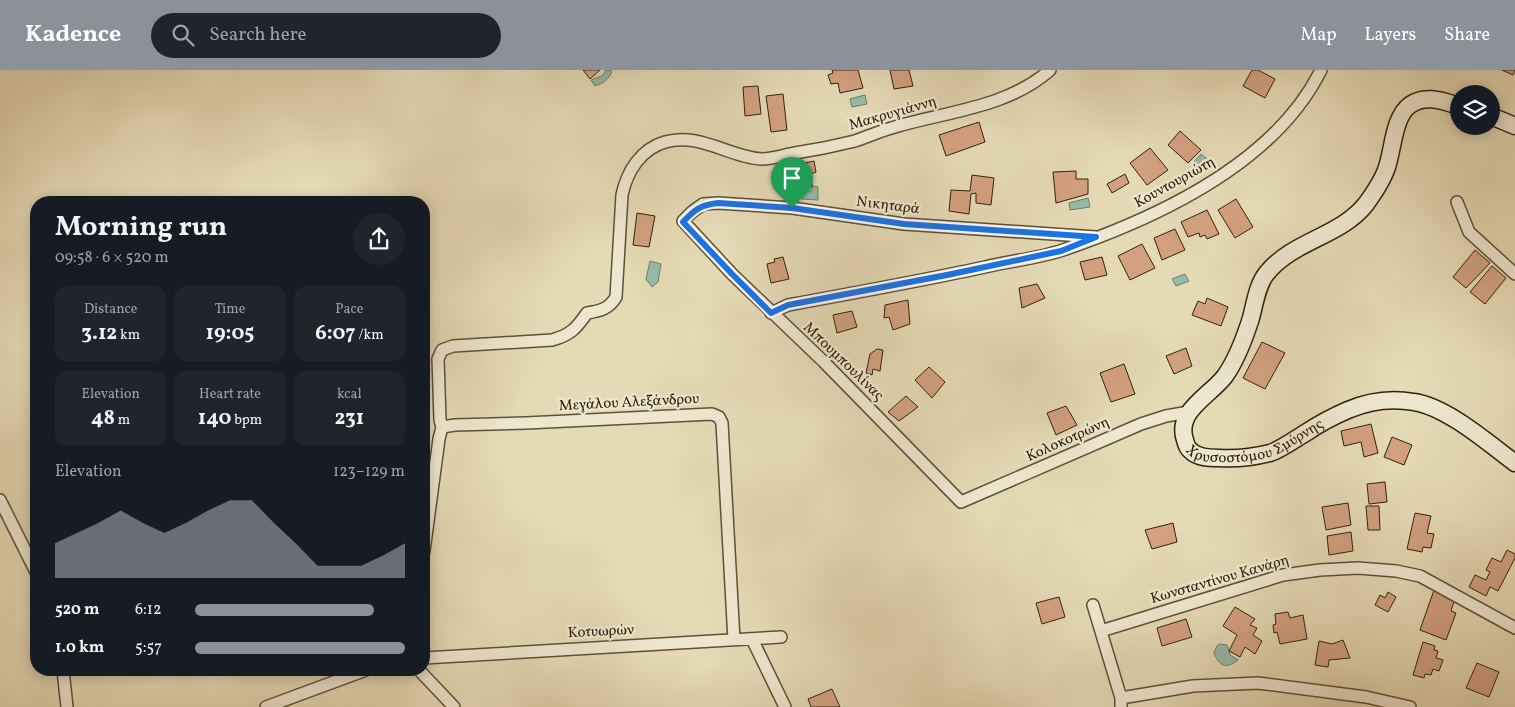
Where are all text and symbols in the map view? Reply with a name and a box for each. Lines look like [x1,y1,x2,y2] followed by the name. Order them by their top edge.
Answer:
[151,13,501,58] search box
[25,18,121,52] text: Kadence
[169,21,197,49] icon: search
[209,22,307,48] text: Search here
[1300,23,1336,48] text: Map
[1364,23,1416,48] text: Layers
[1444,23,1490,48] text: Share
[1450,85,1500,135] map controls
[1450,85,1500,135] button: layers
[847,91,939,137] street label: Μακρυγιάννη
[1131,152,1219,214] street label: Κουντουριώτη
[771,157,813,208] pin
[778,164,806,192] icon: arrive
[855,192,921,220] street label: Νικηταρά
[55,208,227,247] text: Morning run
[353,213,405,265] button: share
[55,247,169,269] text: 09:58 · 6 × 520 m
[84,300,137,319] text: Distance
[215,300,245,319] text: Time
[335,300,363,319] text: Pace
[798,318,888,406] street label: Μπουμπουλίνας
[81,319,117,348] text: 3.12
[206,319,254,348] text: 19:05
[315,319,356,348] text: 6:07
[117,326,140,345] text: km
[356,326,384,345] text: /km
[82,385,140,404] text: Elevation
[199,385,261,404] text: Heart rate
[337,385,362,404] text: kcal
[558,389,700,417] street label: Μεγάλου Αλεξάνδρου
[91,404,115,433] text: 48
[198,404,231,433] text: 140
[334,404,364,433] text: 231
[115,411,130,430] text: m
[231,411,262,430] text: bpm
[1023,412,1113,468] street label: Κολοκοτρώνη
[1180,414,1328,469] street label: Χρυσοστόμου Σμύρνης
[55,461,122,483] text: Elevation
[333,461,405,483] text: 123–129 m
[1148,550,1292,610] street label: Κωνσταντίνου Κανάρη
[55,599,99,621] text: 520 m
[135,599,162,621] text: 6:12
[567,620,635,644] street label: Κοτυωρών
[55,637,104,659] text: 1.0 km
[135,637,162,659] text: 5:57

